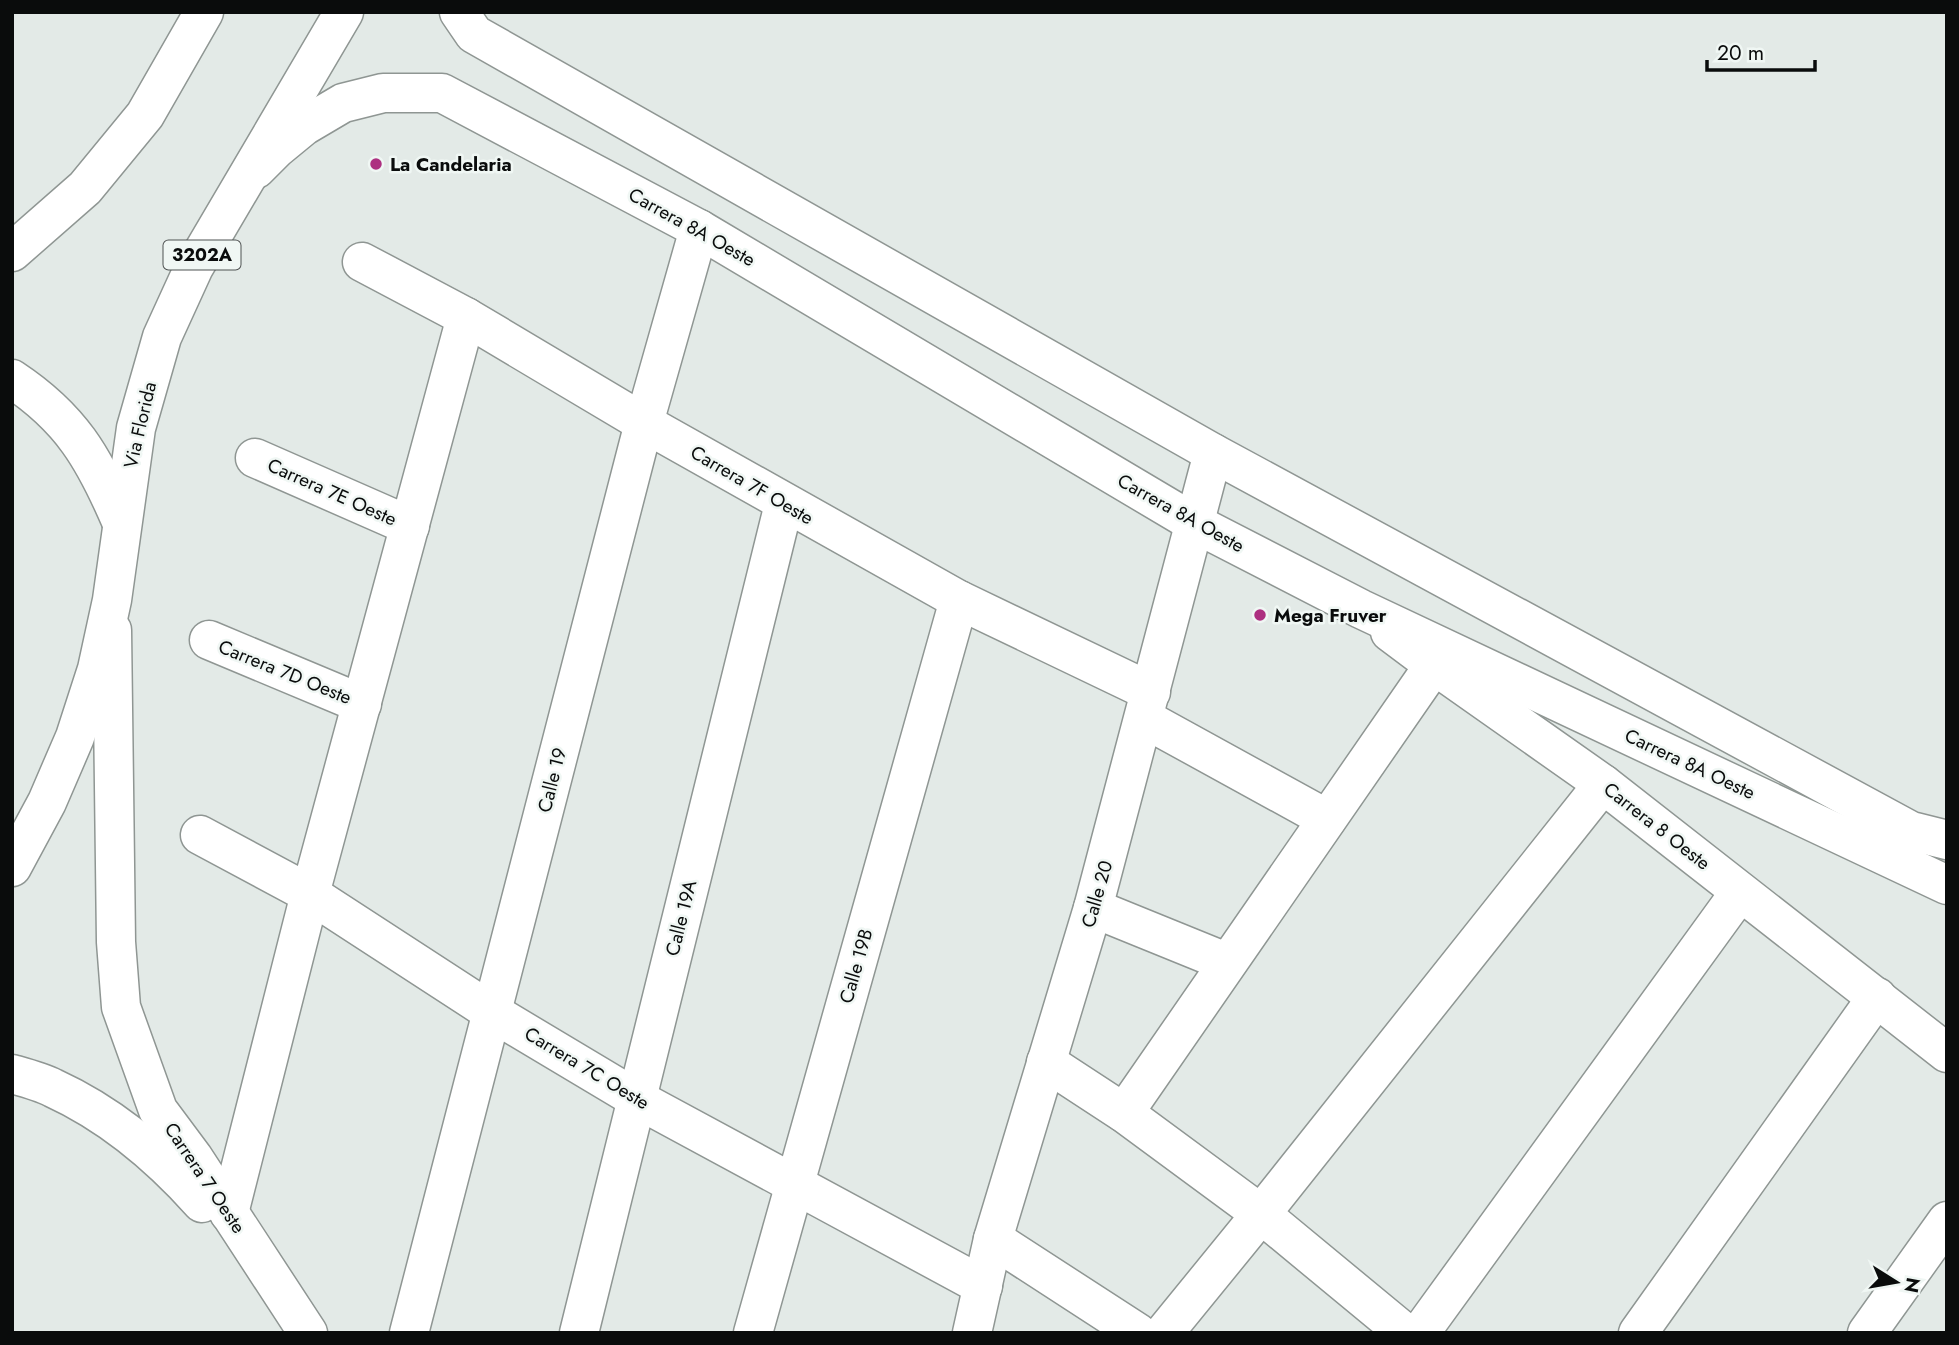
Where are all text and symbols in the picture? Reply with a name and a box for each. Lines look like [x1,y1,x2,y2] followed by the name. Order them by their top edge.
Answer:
[1707,28,1815,72] scale bar
[1717,38,1764,68] text: 20 m
[390,151,512,178] place label: La Candelaria
[368,156,384,172] marker: La Candelaria
[624,181,760,273] street label: Carrera 8A Oeste
[164,241,241,270] road number: 3202A
[117,379,163,471] street label: Via Florida
[685,439,819,531] street label: Carrera 7F Oeste
[263,451,401,533] street label: Carrera 7E Oeste
[1113,467,1249,559] street label: Carrera 8A Oeste
[1274,602,1387,629] place label: Mega Fruver
[1252,607,1268,623] marker: Mega Fruver
[214,633,356,711] street label: Carrera 7D Oeste
[1620,722,1760,806] street label: Carrera 8A Oeste
[531,745,573,815] street label: Calle 19
[1598,776,1716,876] street label: Carrera 8 Oeste
[1075,857,1119,931] street label: Calle 20
[659,877,704,959] street label: Calle 19A
[832,926,880,1006] street label: Calle 19B
[520,1020,655,1116] street label: Carrera 7C Oeste
[158,1117,252,1239] street label: Carrera 7 Oeste
[1861,1247,1931,1317] north arrow
[1898,1275,1927,1295] text: N

